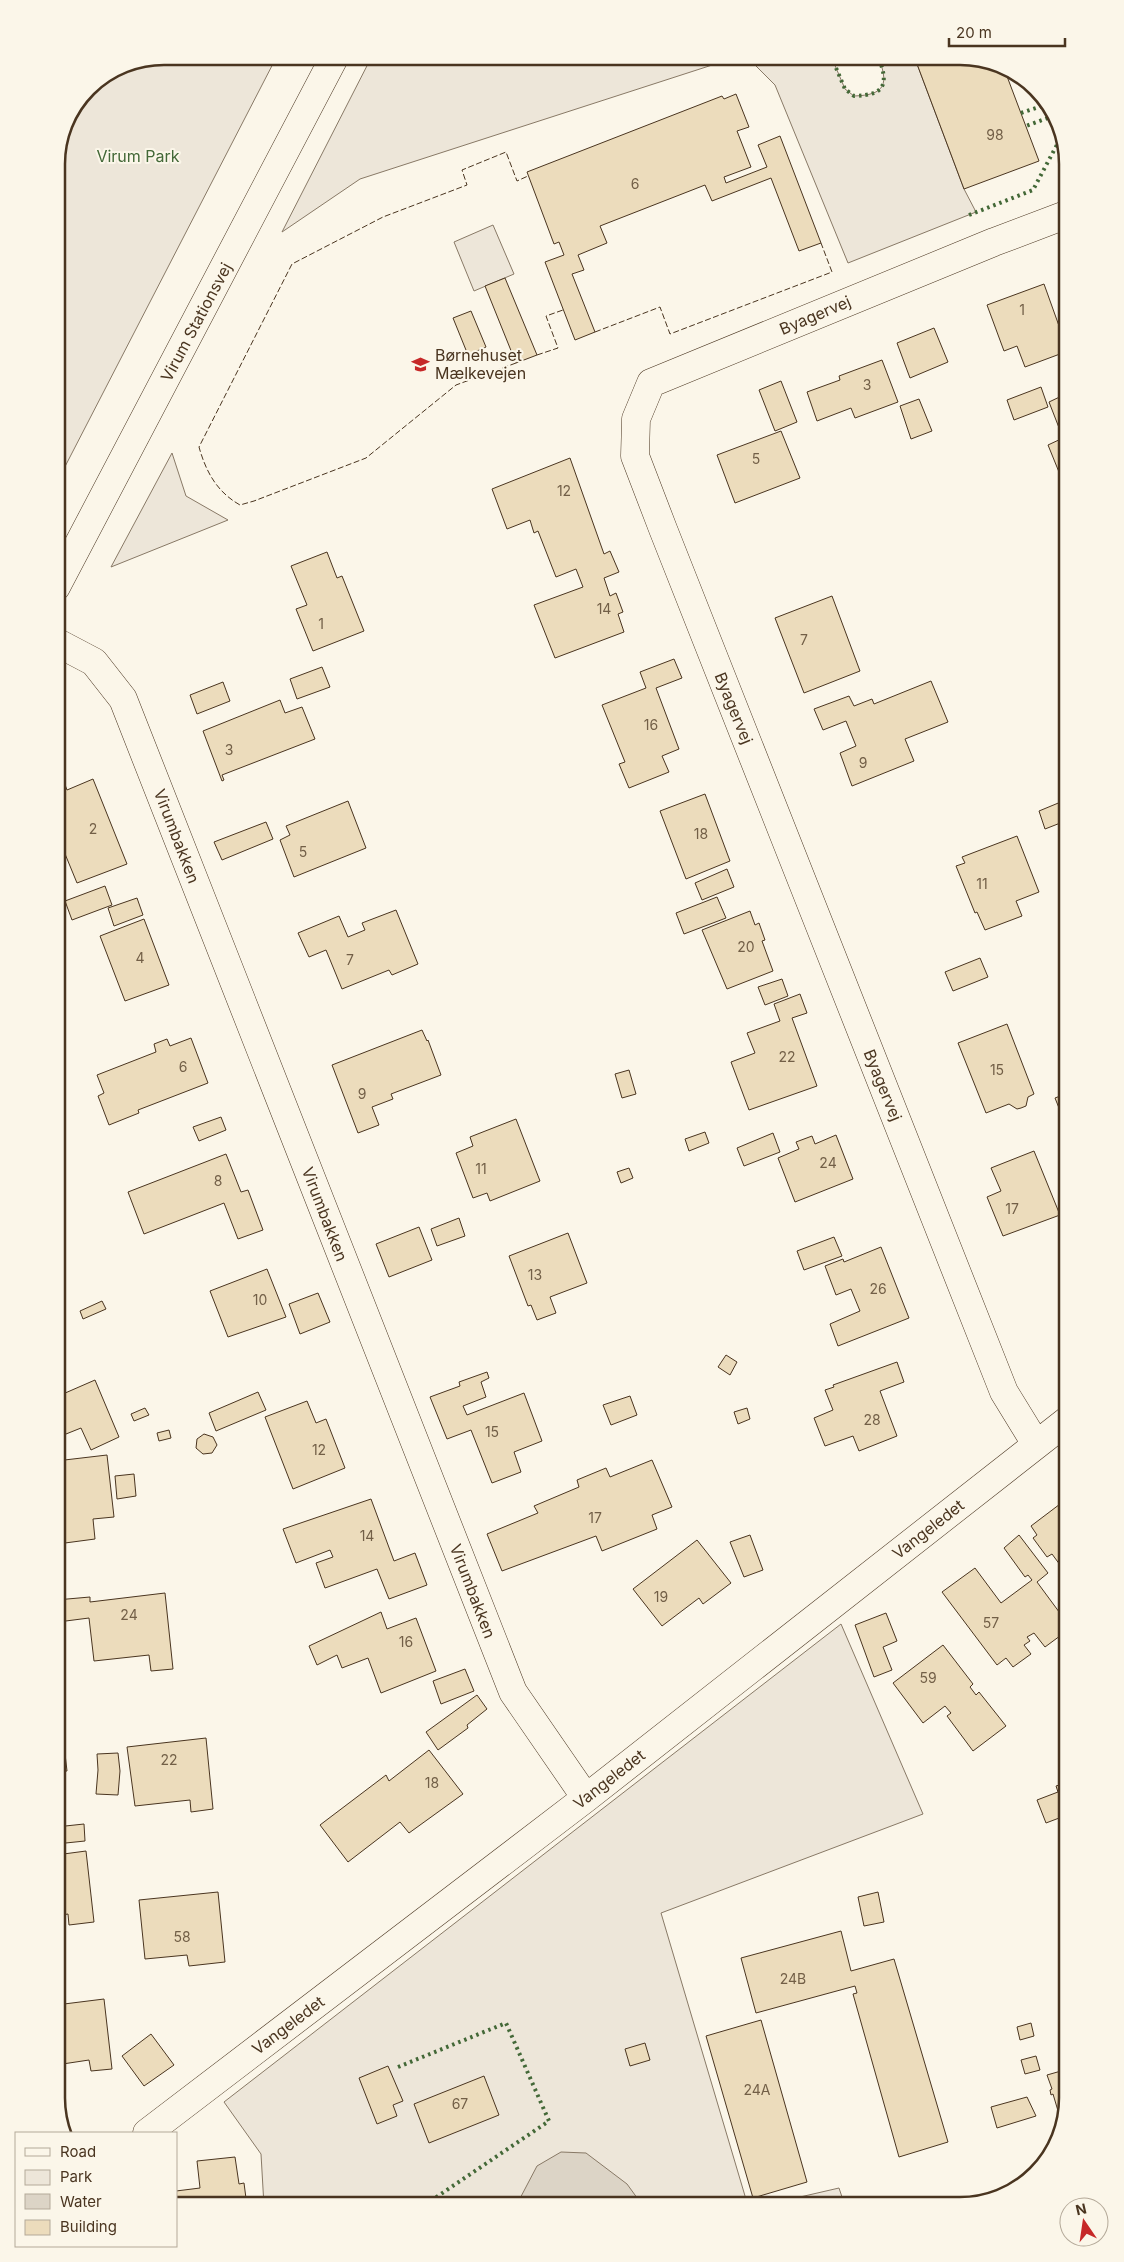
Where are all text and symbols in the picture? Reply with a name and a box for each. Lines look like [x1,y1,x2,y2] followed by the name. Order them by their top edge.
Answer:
[949,15,1065,47] scale bar
[956,23,992,42] text: 20 m
[986,126,1004,143] house number: 98
[96,146,180,166] park label: Virum Park
[631,175,639,192] house number: 6
[156,259,236,385] street label: Virum Stationsvej
[776,291,854,339] street label: Byagervej
[1019,301,1025,318] house number: 1
[435,345,526,383] place label: Børnehuset Mælkevejen
[411,354,431,374] school or university icon: Børnehuset Mælkevejen
[863,376,871,393] house number: 3
[752,450,760,467] house number: 5
[557,482,571,499] house number: 12
[597,600,611,617] house number: 14
[318,615,324,632] house number: 1
[800,631,808,648] house number: 7
[711,669,757,747] street label: Byagervej
[644,716,658,733] house number: 16
[225,741,233,758] house number: 3
[859,754,867,771] house number: 9
[150,786,204,886] street label: Virumbakken
[89,820,97,837] house number: 2
[694,825,708,842] house number: 18
[299,843,307,860] house number: 5
[976,875,988,892] house number: 11
[737,938,755,955] house number: 20
[135,949,145,966] house number: 4
[346,951,354,968] house number: 7
[860,1046,906,1124] street label: Byagervej
[778,1048,796,1065] house number: 22
[179,1058,187,1075] house number: 6
[990,1061,1004,1078] house number: 15
[358,1085,366,1102] house number: 9
[819,1154,837,1171] house number: 24
[475,1160,487,1177] house number: 11
[298,1164,352,1264] street label: Virumbakken
[214,1172,222,1189] house number: 8
[1005,1200,1019,1217] house number: 17
[528,1266,542,1283] house number: 13
[869,1280,887,1297] house number: 26
[253,1291,267,1308] house number: 10
[863,1411,881,1428] house number: 28
[485,1423,499,1440] house number: 15
[312,1441,326,1458] house number: 12
[888,1495,968,1563] street label: Vangeledet
[588,1509,602,1526] house number: 17
[360,1527,374,1544] house number: 14
[446,1541,500,1641] street label: Virumbakken
[654,1588,668,1605] house number: 19
[120,1606,138,1623] house number: 24
[983,1614,999,1631] house number: 57
[399,1633,413,1650] house number: 16
[919,1669,937,1686] house number: 59
[569,1745,649,1813] street label: Vangeledet
[160,1751,178,1768] house number: 22
[425,1774,439,1791] house number: 18
[173,1928,191,1945] house number: 58
[780,1970,806,1987] house number: 24B
[248,1991,328,2059] street label: Vangeledet
[743,2081,771,2098] house number: 24A
[452,2095,468,2112] house number: 67
[15,2132,178,2247] legend
[60,2142,96,2161] text: Road
[60,2167,93,2186] text: Park
[60,2192,102,2211] text: Water
[1059,2197,1109,2247] north arrow
[1074,2199,1088,2218] text: N
[60,2217,117,2236] text: Building

